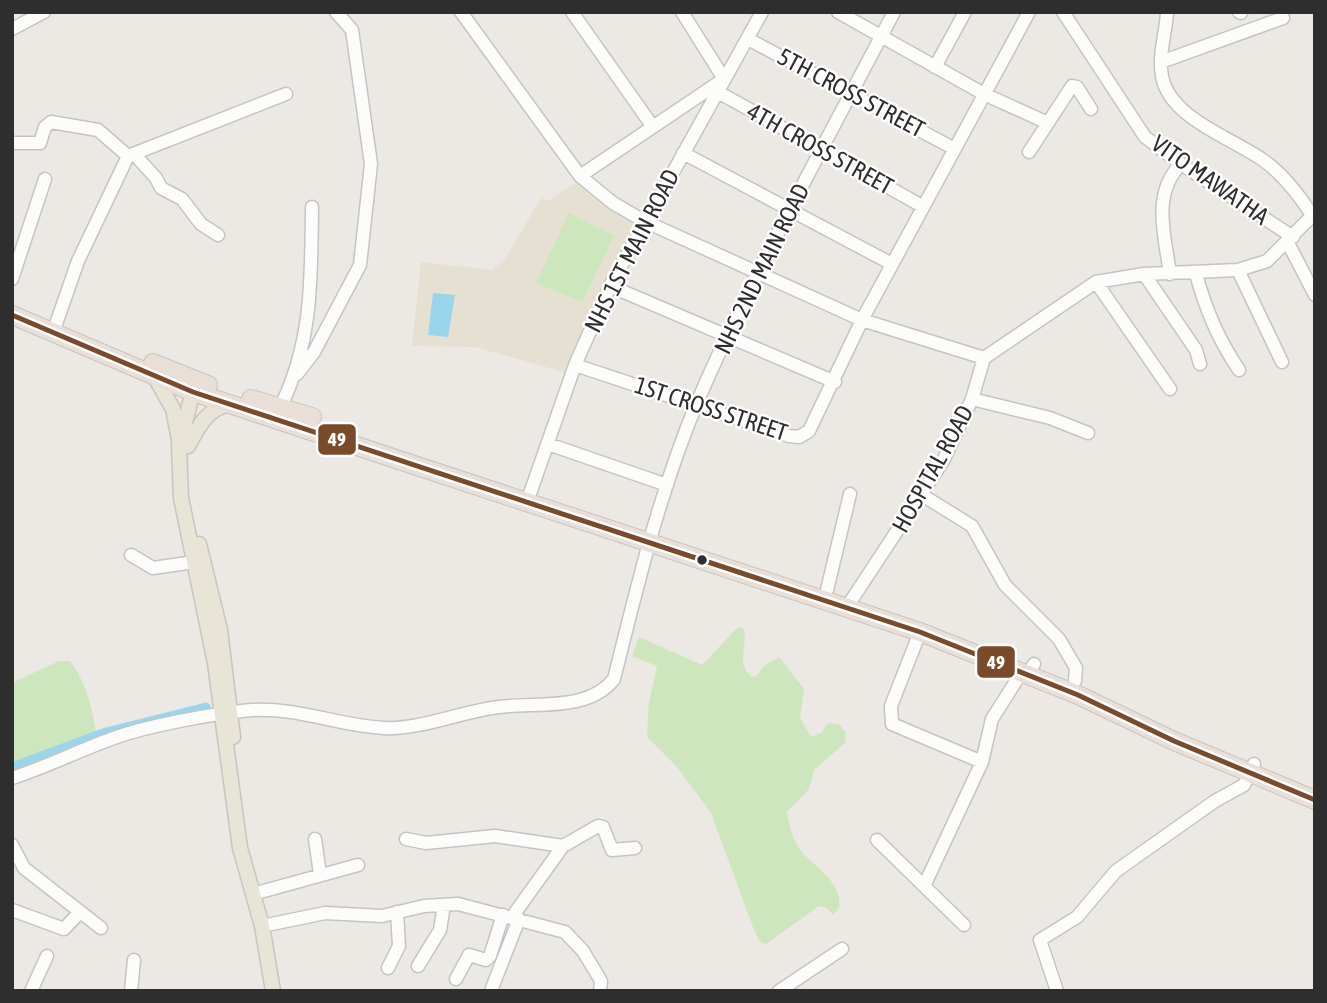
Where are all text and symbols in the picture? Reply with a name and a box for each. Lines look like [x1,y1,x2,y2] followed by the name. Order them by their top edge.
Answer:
[773,42,930,143] street label: 5TH CROSS STREET
[743,97,898,200] street label: 4TH CROSS STREET
[1147,129,1274,230] street label: VITO MAWATHA
[579,165,684,337] street label: NHS 1ST MAIN ROAD
[709,179,814,358] street label: NHS 2ND MAIN ROAD
[631,371,791,446] street label: 1ST CROSS STREET
[887,401,979,537] street label: HOSPITAL ROAD
[317,423,357,456] line badge: 49
[327,428,346,450] text: 49
[695,553,709,567] unlabelled marker
[976,645,1016,679] line badge: 49
[986,651,1005,673] text: 49

